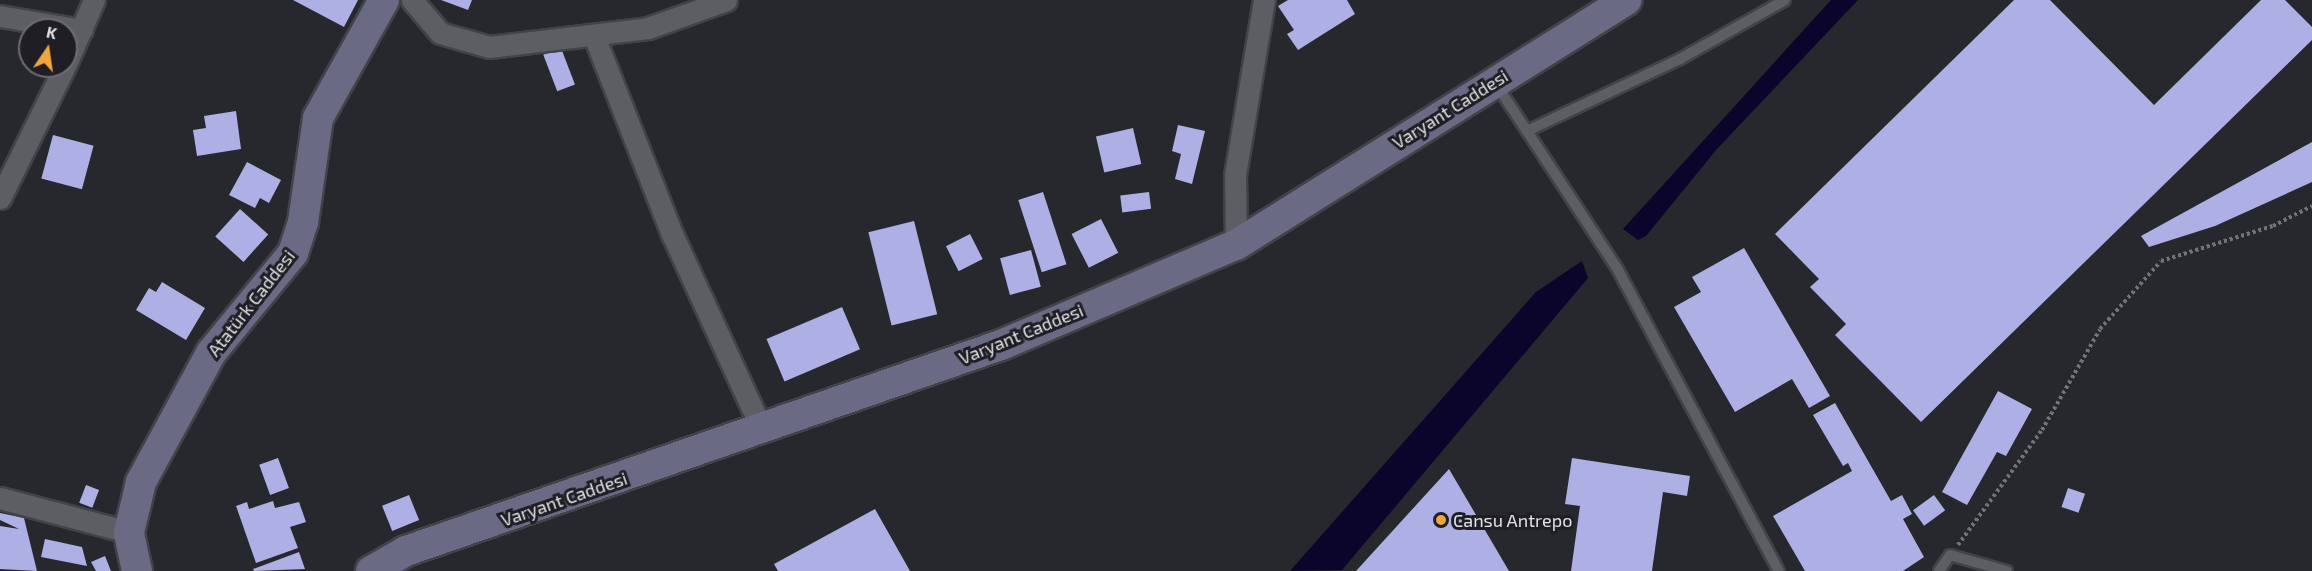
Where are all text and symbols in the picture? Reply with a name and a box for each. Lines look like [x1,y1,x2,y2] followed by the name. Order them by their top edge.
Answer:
[18,18,78,78] north arrow
[45,22,59,42] text: K
[1388,65,1512,153] street label: Varyant Caddesi
[203,245,299,361] street label: Atatürk Caddesi
[956,299,1086,369] street label: Varyant Caddesi
[498,467,630,531] street label: Varyant Caddesi
[1453,509,1573,531] place label: Cansu Antrepo
[1434,513,1448,527] marker: Cansu Antrepo

